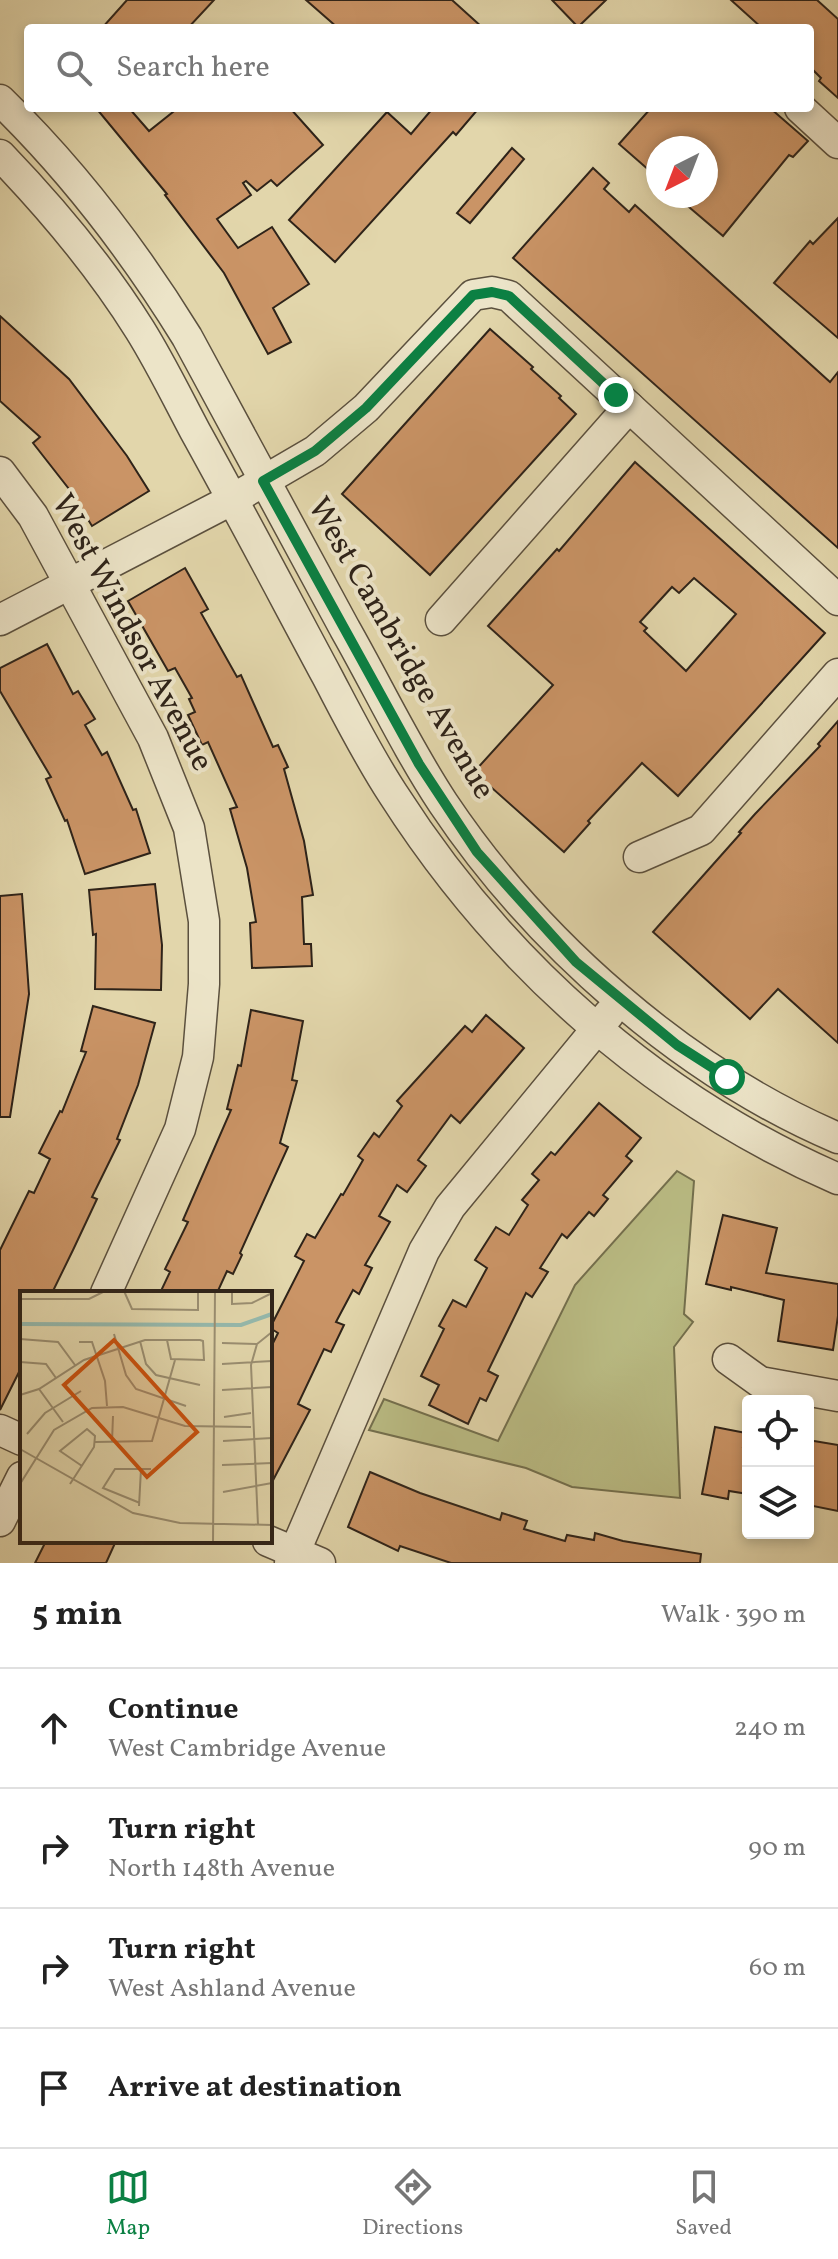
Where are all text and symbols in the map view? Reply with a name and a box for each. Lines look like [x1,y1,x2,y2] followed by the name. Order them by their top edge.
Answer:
[24,24,814,112] search box
[52,46,96,90] icon: search
[116,47,270,89] text: Search here
[646,136,718,208] north arrow
[598,377,634,413] route end
[39,487,223,779] street label: West Windsor Avenue
[295,490,505,808] street label: West Cambridge Avenue
[709,1059,745,1095] route start
[20,1291,272,1543] inset map
[742,1395,814,1539] map controls
[742,1395,814,1467] button: locate
[742,1467,814,1539] button: layers
[32,1592,122,1639] text: 5 min
[661,1597,806,1633] text: Walk · 390 m
[108,1689,239,1731] text: Continue
[32,1706,76,1750] icon: ahead
[734,1710,806,1746] text: 240 m
[108,1731,386,1767] text: West Cambridge Avenue
[108,1809,256,1851] text: Turn right
[32,1826,76,1870] icon: right
[748,1830,806,1866] text: 90 m
[108,1851,335,1887] text: North 148th Avenue
[108,1929,256,1971] text: Turn right
[32,1946,76,1990] icon: right
[749,1950,806,1986] text: 60 m
[108,1971,356,2007] text: West Ashland Avenue
[32,2066,76,2110] icon: arrive
[108,2067,402,2109] text: Arrive at destination
[106,2165,150,2244] tab: Map
[362,2165,463,2244] tab: Directions
[675,2165,732,2244] tab: Saved

